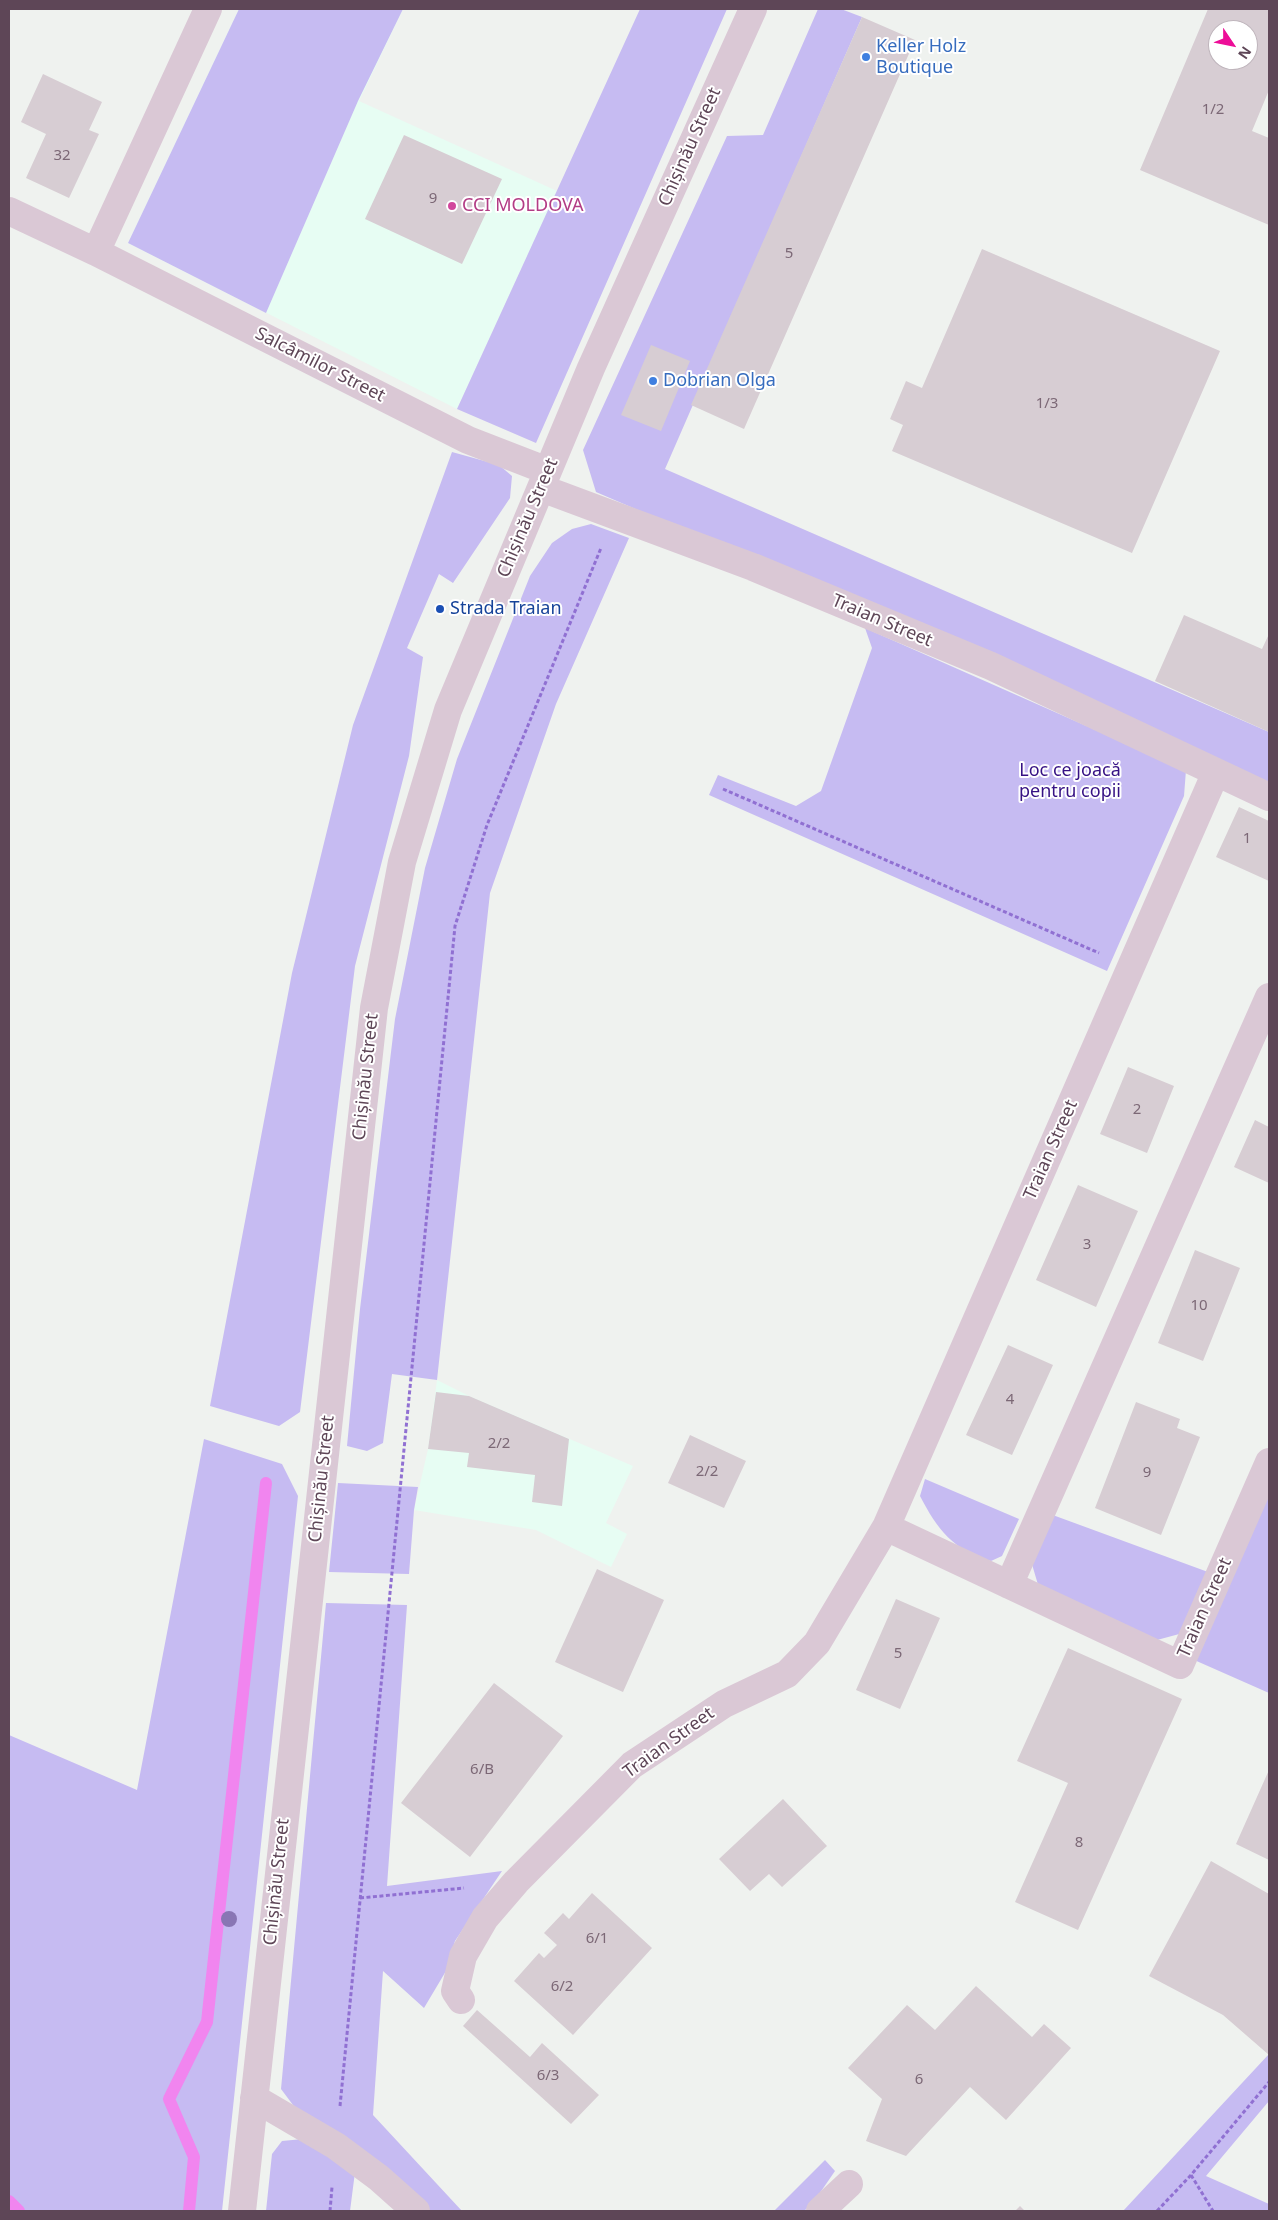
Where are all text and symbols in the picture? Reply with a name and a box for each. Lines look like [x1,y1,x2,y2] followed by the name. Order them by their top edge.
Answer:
[1208,20,1258,70] north arrow
[876,36,966,78] place label: Keller Holz Boutique
[1234,43,1256,63] text: N
[860,51,872,63] marker: Keller Holz Boutique
[654,84,726,210] street label: Chișinău Street
[1202,101,1224,119] house number: 1/2
[53,147,71,165] house number: 32
[429,190,437,208] house number: 9
[462,195,584,217] place label: CCI MOLDOVA
[446,200,458,212] marker: CCI MOLDOVA
[785,245,793,263] house number: 5
[252,323,388,407] street label: Salcâmilor Street
[663,370,776,392] place label: Dobrian Olga
[647,375,659,387] marker: Dobrian Olga
[1036,395,1058,413] house number: 1/3
[493,455,563,581] street label: Chișinău Street
[828,590,936,652] street label: Traian Street
[450,598,562,620] place label: Strada Traian
[434,603,446,615] marker: Strada Traian
[1019,760,1121,802] park label: Loc ce joacă pentru copii
[1243,830,1251,848] house number: 1
[349,1012,383,1142] street label: Chișinău Street
[1019,1097,1083,1203] street label: Traian Street
[1133,1101,1141,1119] house number: 2
[1083,1236,1091,1254] house number: 3
[1190,1297,1208,1315] house number: 10
[1006,1391,1014,1409] house number: 4
[305,1414,339,1544] street label: Chișinău Street
[488,1435,510,1453] house number: 2/2
[696,1463,718,1481] house number: 2/2
[1143,1464,1151,1482] house number: 9
[1173,1555,1237,1661] street label: Traian Street
[894,1645,902,1663] house number: 5
[619,1703,719,1783] street label: Traian Street
[470,1761,494,1779] house number: 6/B
[260,1817,294,1947] street label: Chișinău Street
[1075,1834,1083,1852] house number: 8
[586,1930,608,1948] house number: 6/1
[551,1978,573,1996] house number: 6/2
[537,2067,559,2085] house number: 6/3
[915,2071,923,2089] house number: 6

